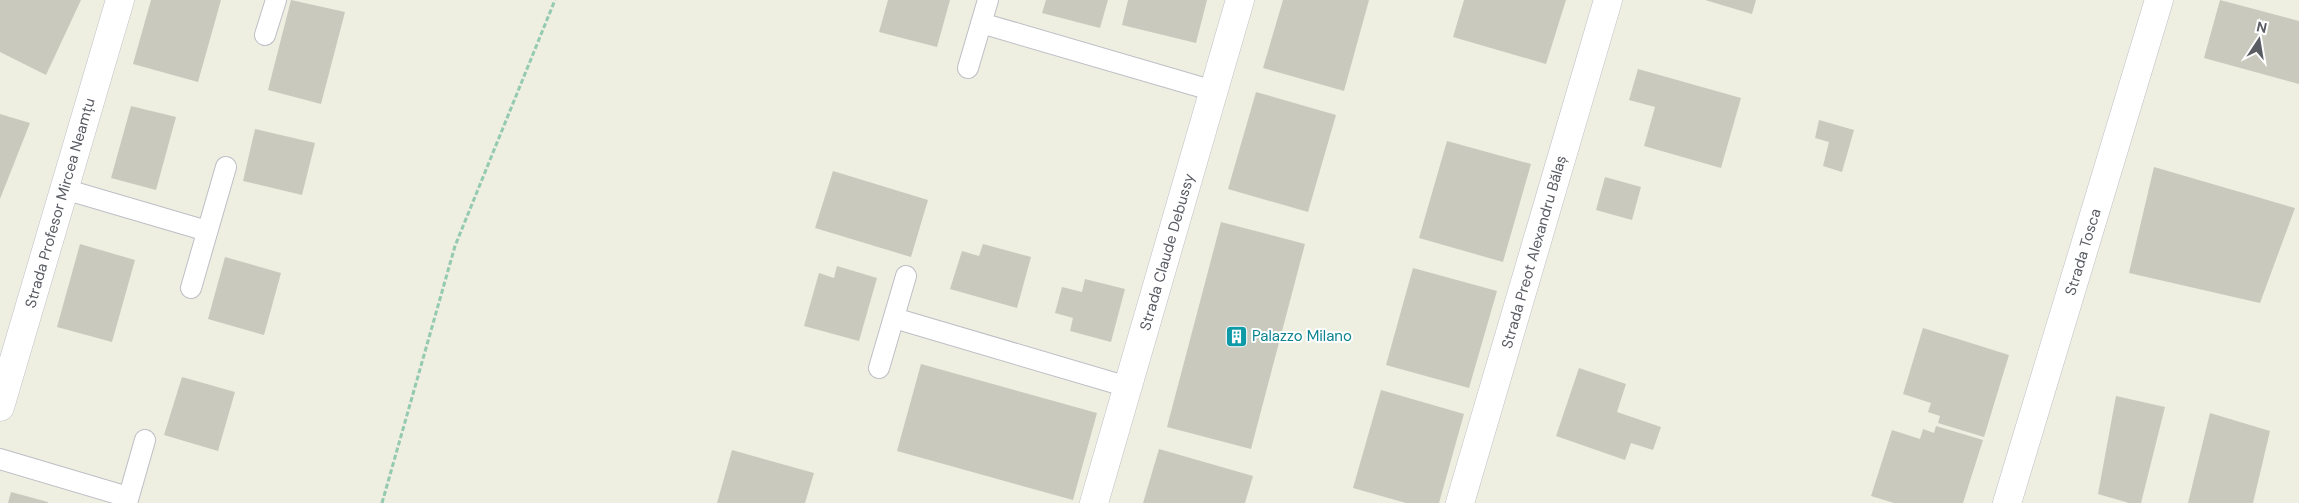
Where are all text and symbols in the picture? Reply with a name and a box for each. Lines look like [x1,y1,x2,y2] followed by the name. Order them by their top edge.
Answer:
[2234,15,2284,65] north arrow
[2255,17,2269,37] text: N
[20,96,100,310] street label: Strada Profesor Mircea Neamțu
[1497,153,1571,351] street label: Strada Preot Alexandru Bălaș
[1135,170,1199,333] street label: Strada Claude Debussy
[2060,206,2106,298] street label: Strada Tosca
[1224,324,1248,348] building icon: Palazzo Milano
[1252,326,1352,346] place label: Palazzo Milano

